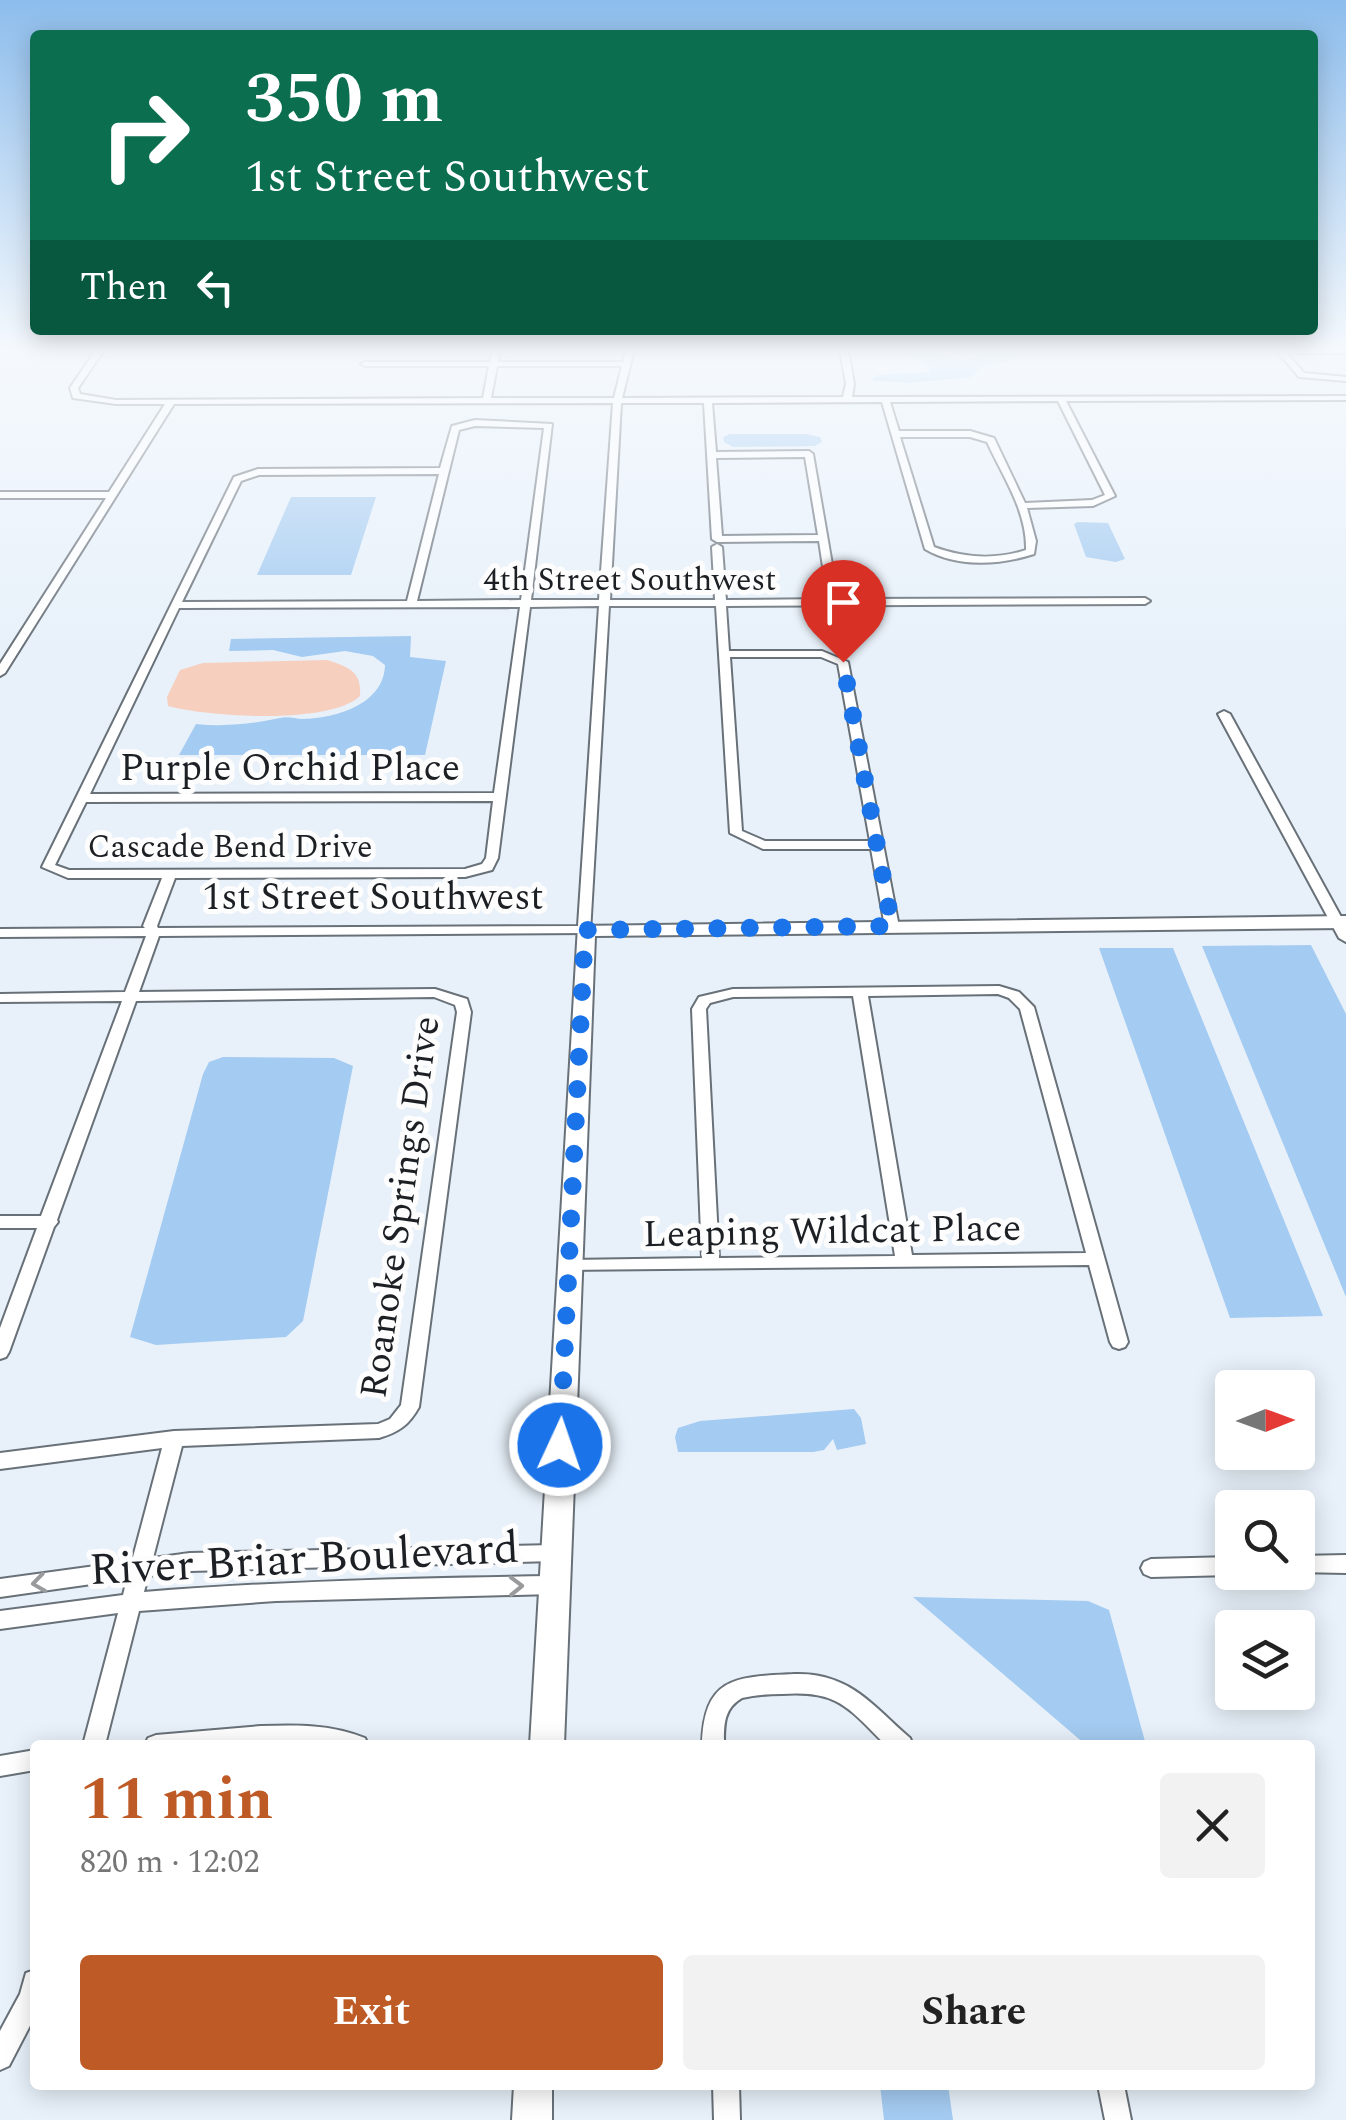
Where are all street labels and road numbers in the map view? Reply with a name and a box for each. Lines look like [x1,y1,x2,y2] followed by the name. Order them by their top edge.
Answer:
[484,556,776,605] street label: 4th Street Southwest
[120,740,460,798] street label: Purple Orchid Place
[88,823,372,872] street label: Cascade Bend Drive
[202,869,544,927] street label: 1st Street Southwest
[345,1012,457,1402] street label: Roanoke Springs Drive
[642,1200,1022,1264] street label: Leaping Wildcat Place
[87,1514,521,1605] street label: River Briar Boulevard

